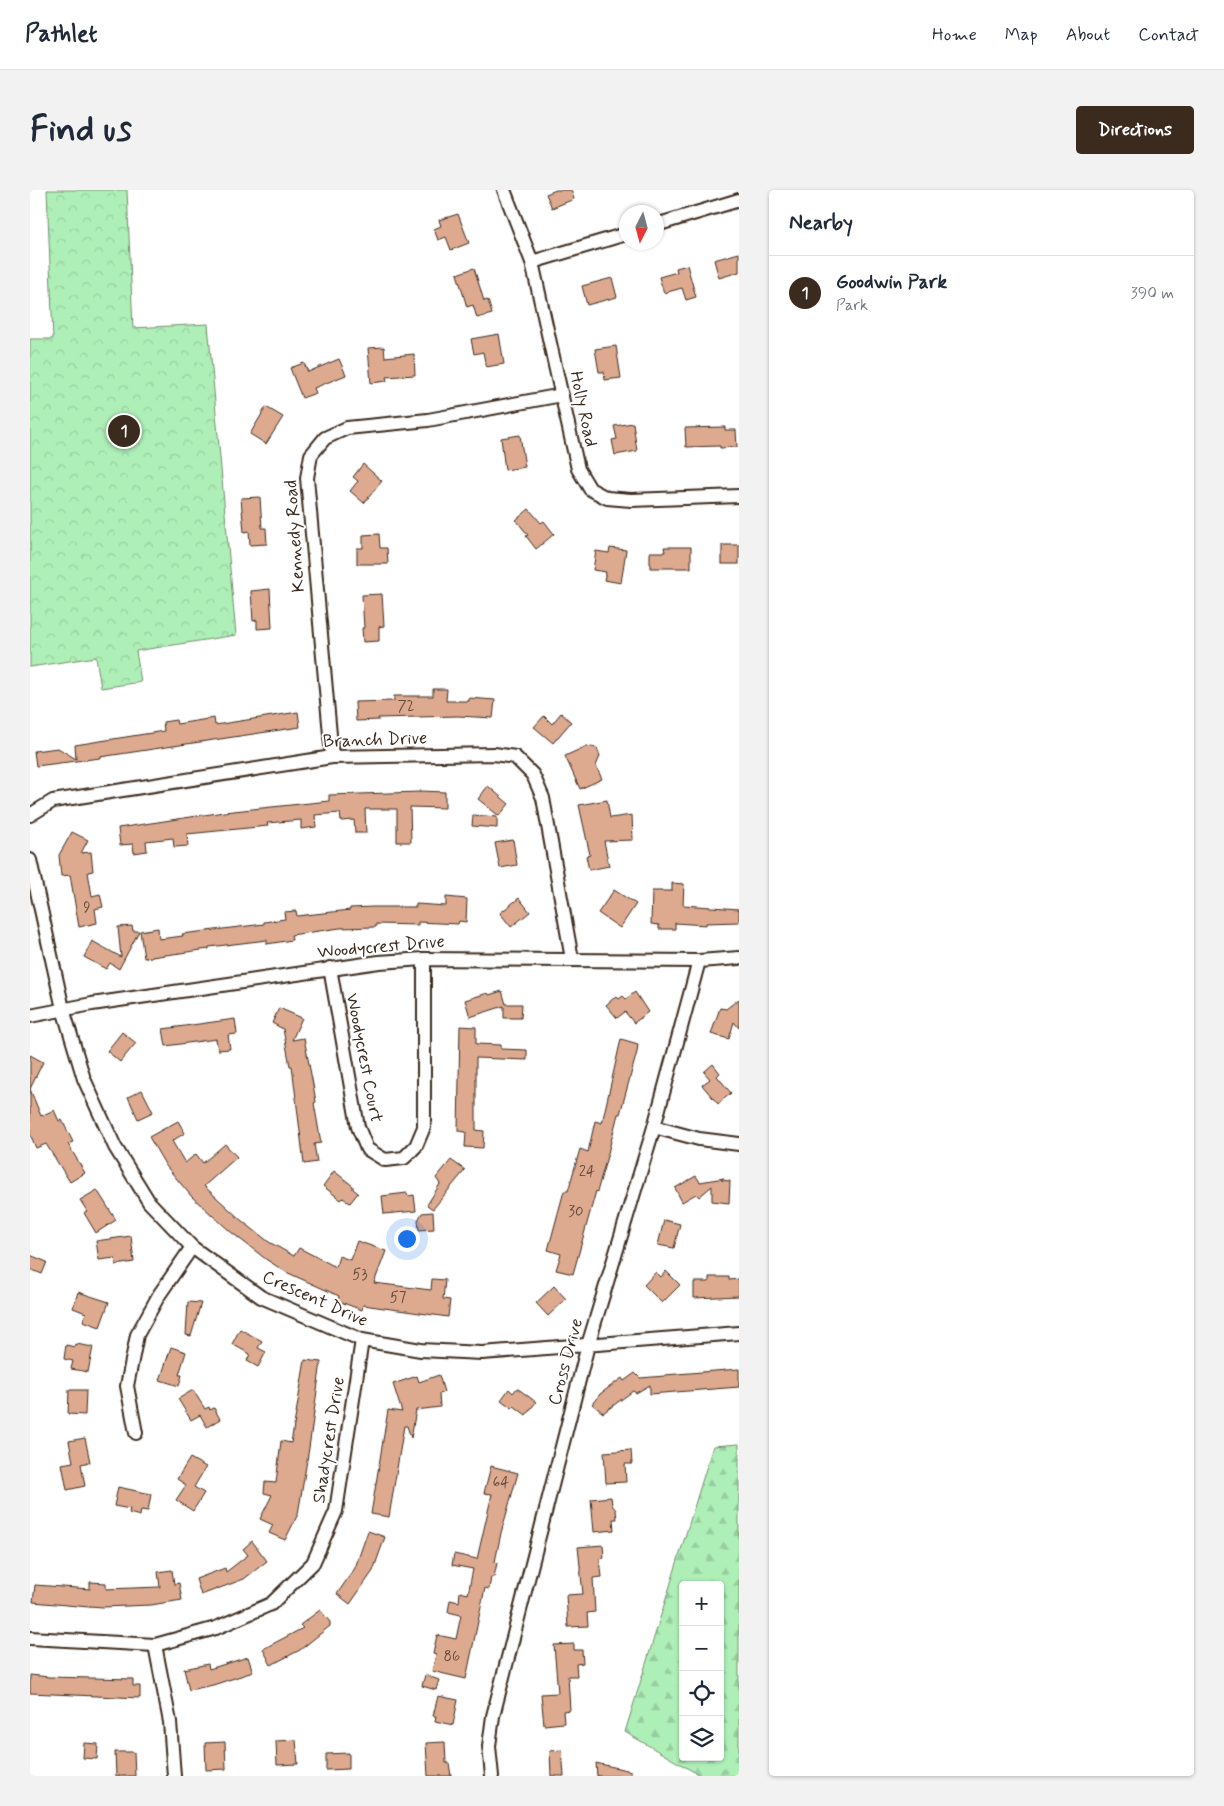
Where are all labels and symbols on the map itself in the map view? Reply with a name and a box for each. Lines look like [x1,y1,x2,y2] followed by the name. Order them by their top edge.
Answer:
[619,205,664,250] north arrow
[563,369,603,449] street label: Holly Road
[108,412,140,450] pin: 1
[279,479,311,593] street label: Kennedy Road
[397,697,415,717] house number: 72
[322,726,428,754] street label: Branch Drive
[83,898,91,918] house number: 9
[316,929,446,965] street label: Woodycrest Drive
[340,991,388,1125] street label: Woodycrest Court
[579,1162,595,1182] house number: 24
[568,1202,584,1222] house number: 30
[394,1226,420,1252] your location
[258,1265,372,1333] street label: Crescent Drive
[352,1265,368,1285] house number: 53
[390,1288,407,1308] house number: 57
[543,1316,589,1408] street label: Cross Drive
[307,1375,351,1505] street label: Shadycrest Drive
[493,1473,509,1493] house number: 64
[444,1647,460,1667] house number: 86

